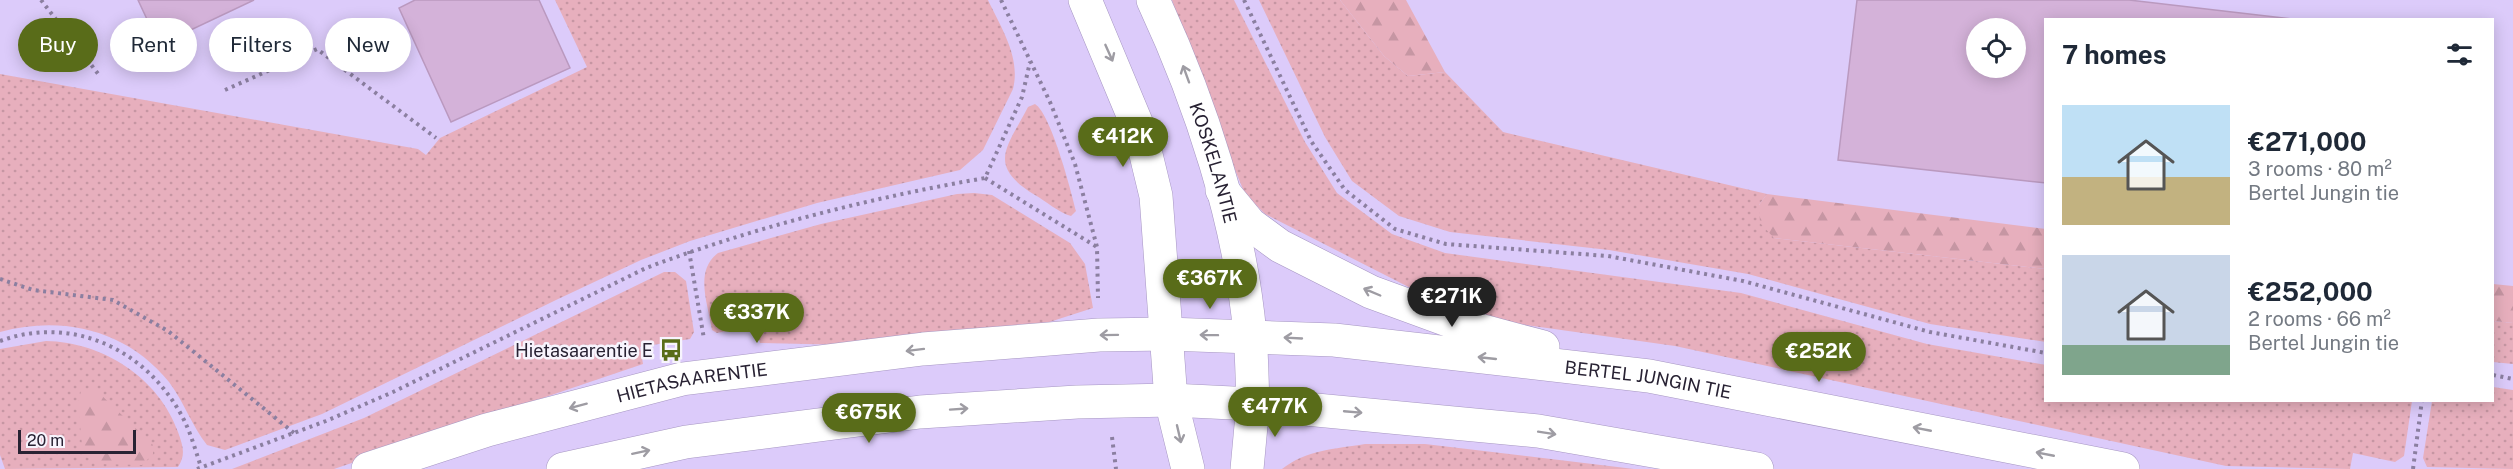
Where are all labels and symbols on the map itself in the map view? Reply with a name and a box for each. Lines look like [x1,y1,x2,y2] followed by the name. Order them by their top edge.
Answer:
[1104,44,1115,62] one-way arrow
[1180,65,1191,84] one-way arrow
[1186,99,1242,225] street label: KOSKELANTIE
[1081,117,1165,168] pin: €412K
[1168,259,1252,310] pin: €367K
[1410,277,1494,328] pin: €271K
[1364,286,1382,297] one-way arrow
[715,293,799,344] pin: €337K
[1099,329,1119,341] one-way arrow
[1199,330,1219,341] one-way arrow
[1777,332,1861,383] pin: €252K
[1283,333,1303,344] one-way arrow
[658,337,684,363] bus stop icon: Hietasaarentie E
[515,340,653,361] place label: Hietasaarentie E
[905,345,925,356] one-way arrow
[1477,352,1497,363] one-way arrow
[1564,356,1733,402] street label: BERTEL JUNGIN TIE
[614,358,769,406] street label: HIETASAARENTIE
[1233,387,1317,438] pin: €477K
[827,393,911,444] pin: €675K
[569,401,588,413] one-way arrow
[948,404,968,415] one-way arrow
[1342,407,1362,418] one-way arrow
[1912,423,1932,434] one-way arrow
[1174,425,1186,444] one-way arrow
[18,427,136,454] scale bar
[1536,427,1556,438] one-way arrow
[631,446,650,457] one-way arrow
[2036,448,2055,459] one-way arrow

